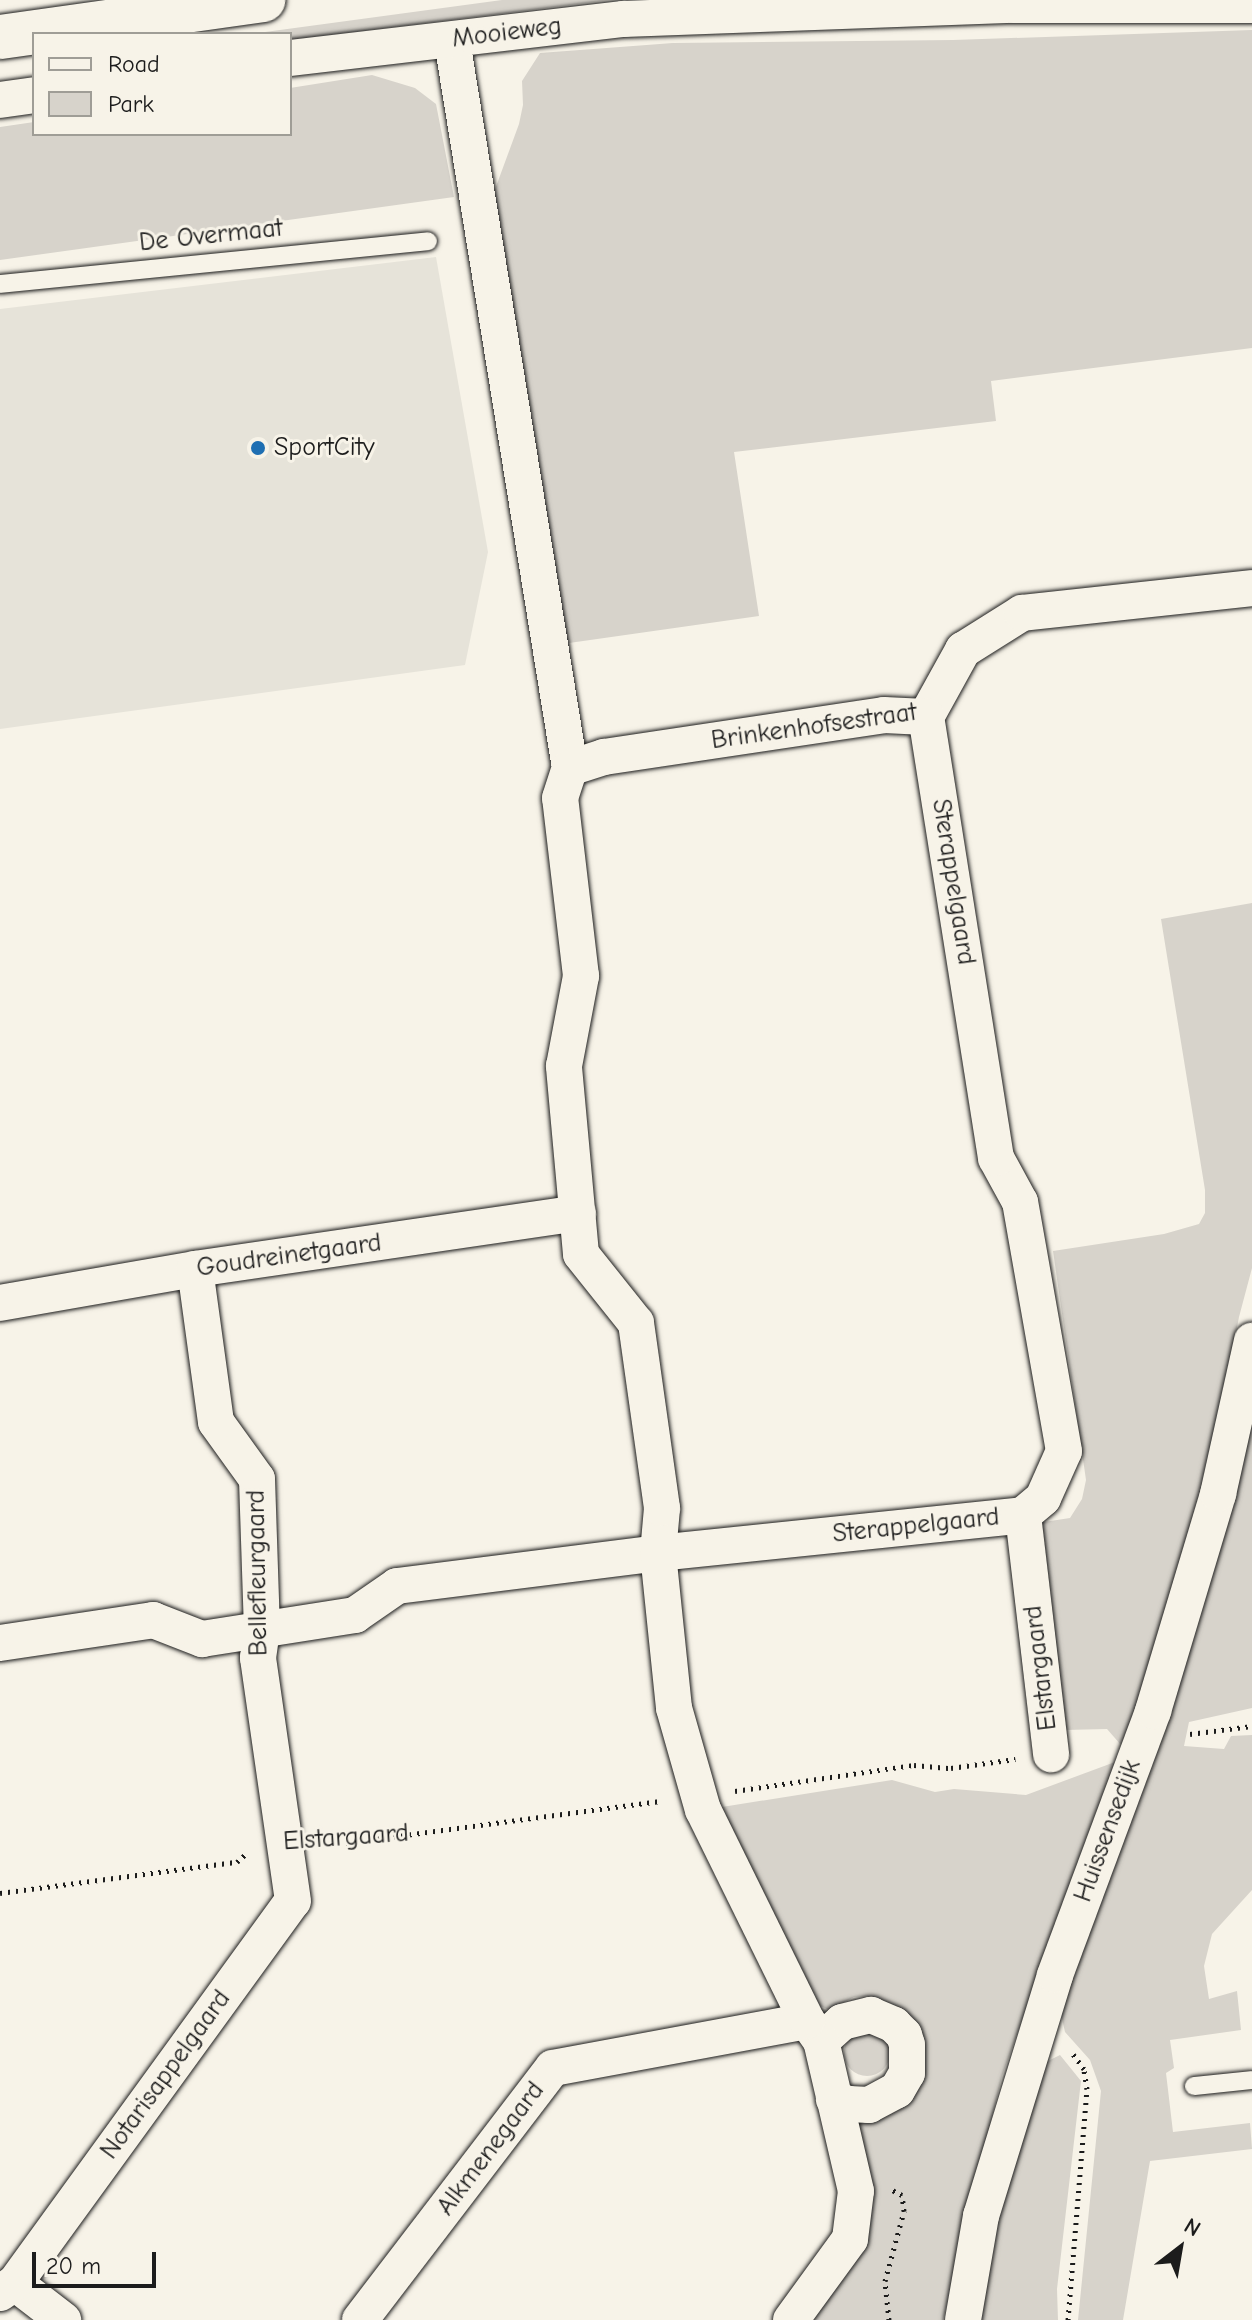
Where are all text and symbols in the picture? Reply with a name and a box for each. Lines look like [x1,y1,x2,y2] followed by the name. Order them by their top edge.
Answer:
[450,11,564,55] street label: Mooieweg
[32,32,292,136] legend
[108,50,160,78] text: Road
[108,90,154,118] text: Park
[138,213,284,259] street label: De Overmaat
[274,432,375,464] place label: SportCity
[249,439,267,457] marker: SportCity
[709,697,919,757] street label: Brinkenhofsestraat
[924,797,982,967] street label: Sterappelgaard
[195,1228,383,1284] street label: Goudreinetgaard
[241,1490,275,1656] street label: Bellefleurgaard
[831,1502,1001,1550] street label: Sterappelgaard
[1018,1604,1064,1732] street label: Elstargaard
[1068,1756,1148,1906] street label: Huissensedijk
[282,1818,410,1858] street label: Elstargaard
[94,1984,238,2166] street label: Notarisappelgaard
[431,2076,551,2222] street label: Alkmenegaard
[1140,2208,1220,2288] north arrow
[1180,2213,1205,2242] text: N
[36,2236,160,2286] scale bar
[46,2252,101,2280] text: 20 m

